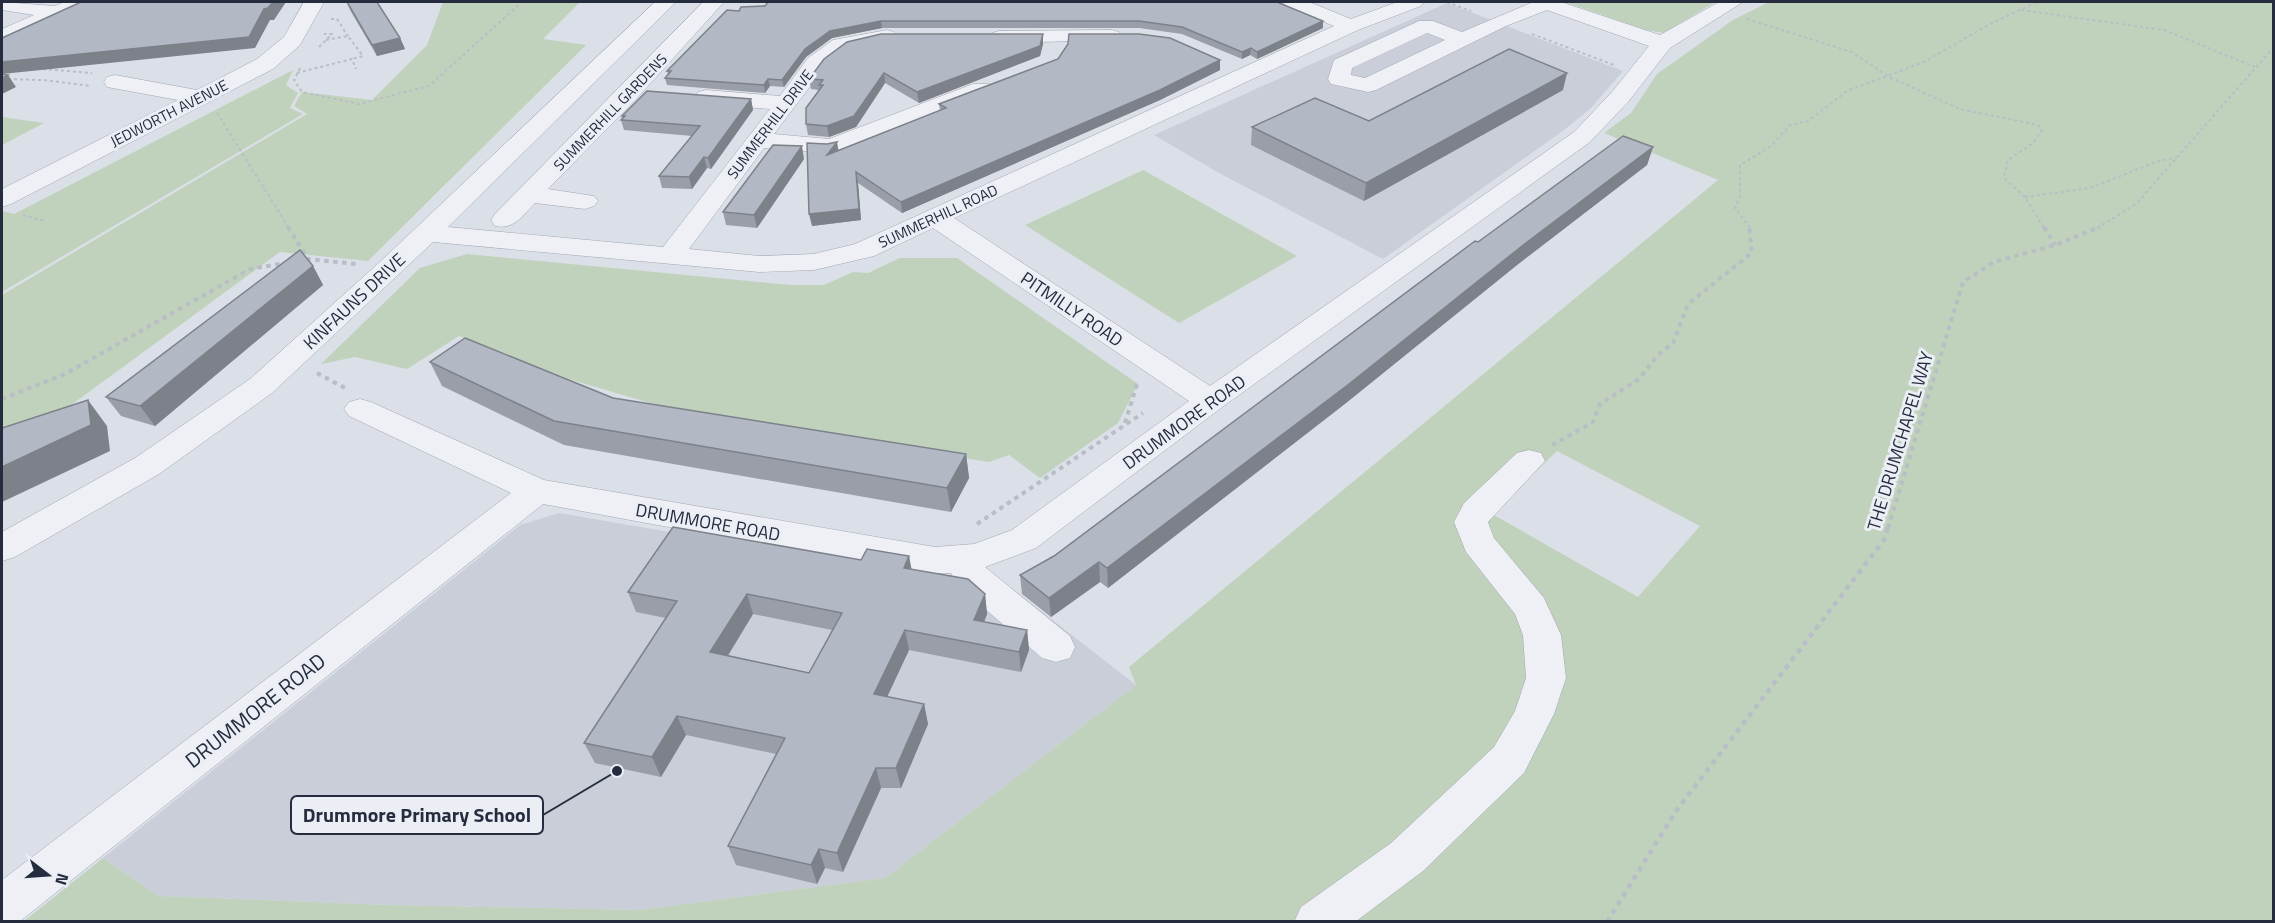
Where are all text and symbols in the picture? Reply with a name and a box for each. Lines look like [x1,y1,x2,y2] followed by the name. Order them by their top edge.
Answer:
[548,48,672,176] street label: SUMMERHILL GARDENS
[721,65,819,183] street label: SUMMERHILL DRIVE
[106,73,232,153] street label: JEDWORTH AVENUE
[874,178,1002,254] street label: SUMMERHILL ROAD
[297,246,411,356] street label: KINFAUNS DRIVE
[1015,265,1129,353] street label: PITMILLY ROAD
[1860,348,1940,534] street label: THE DRUMCHAPEL WAY
[1117,368,1251,476] street label: DRUMMORE ROAD
[634,496,782,548] street label: DRUMMORE ROAD
[178,645,332,775] street label: DRUMMORE ROAD
[291,796,543,834] callout: Drummore Primary School
[303,799,531,830] text: Drummore Primary School
[18,845,78,905] north arrow
[49,871,75,888] text: N

